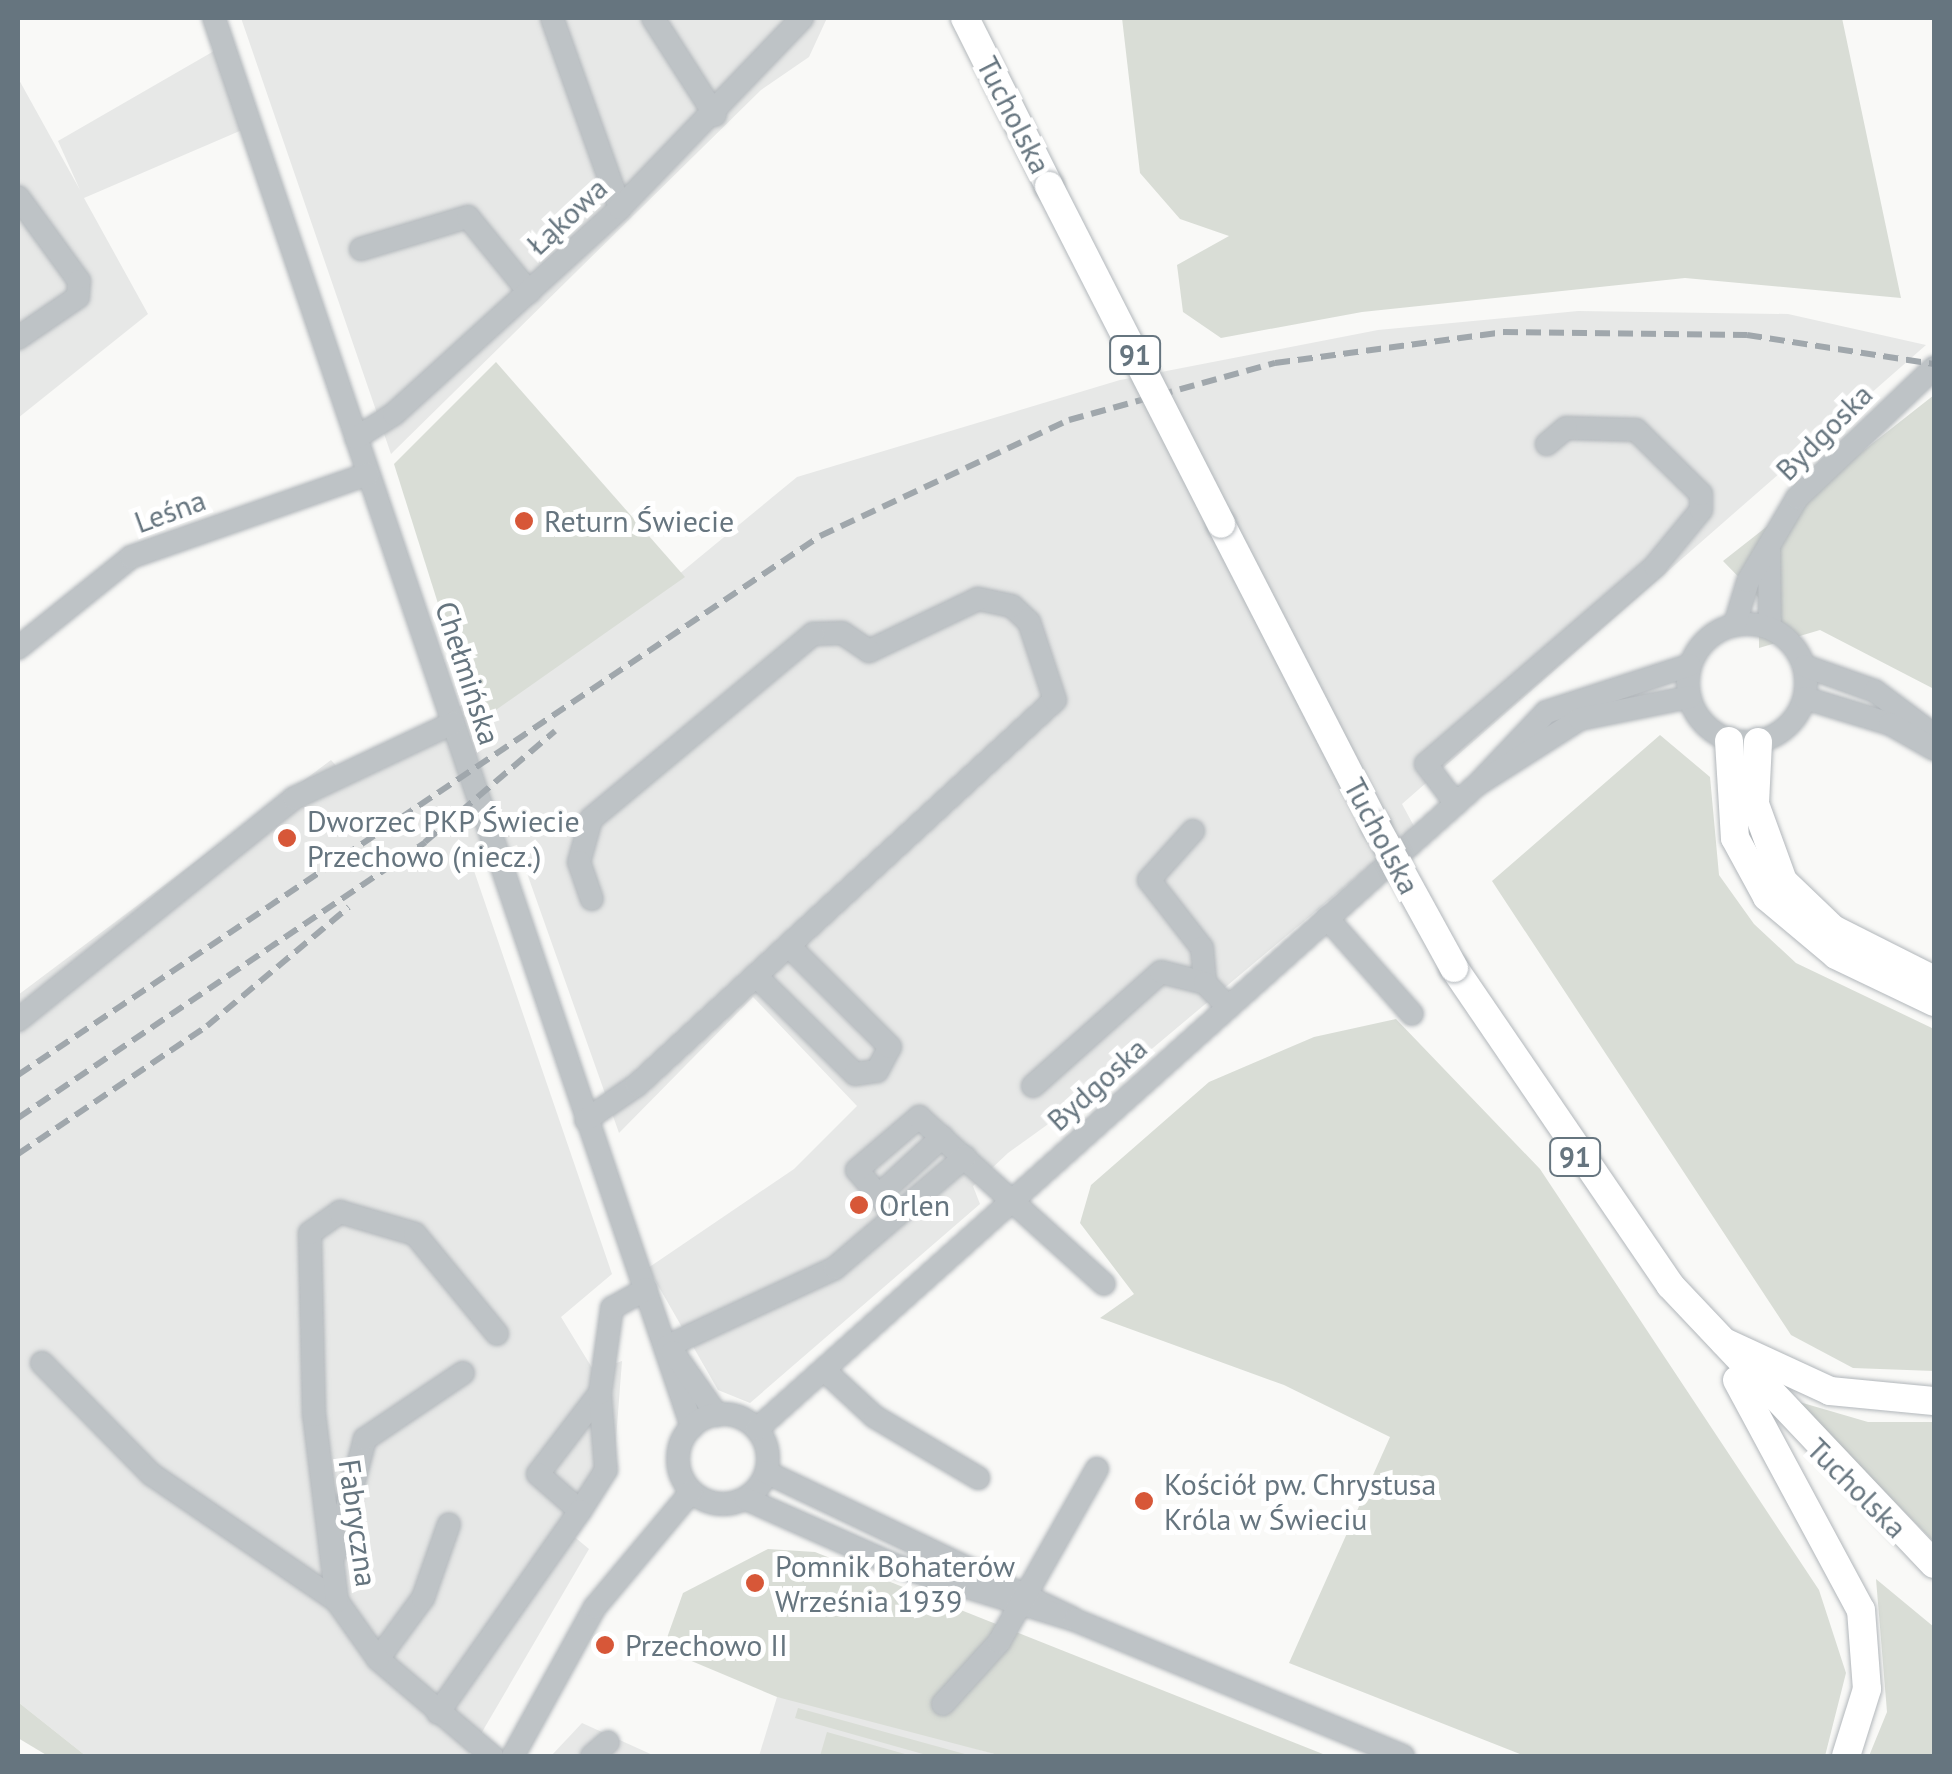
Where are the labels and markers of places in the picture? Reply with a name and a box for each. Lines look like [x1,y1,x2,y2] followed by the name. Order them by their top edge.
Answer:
[544,503,734,539] place label: Return Świecie
[513,510,535,532] marker: Return Świecie
[307,803,582,874] place label: Dworzec PKP Świecie Przechowo (niecz.)
[276,827,298,849] marker: Dworzec PKP Świecie Przechowo (niecz.)
[879,1187,950,1223] place label: Orlen
[848,1194,870,1216] marker: Orlen
[1164,1466,1439,1536] place label: Kościół pw. Chrystusa Króla w Świeciu
[1133,1490,1155,1512] marker: Kościół pw. Chrystusa Króla w Świeciu
[775,1548,1016,1618] place label: Pomnik Bohaterów Września 1939
[744,1572,766,1594] marker: Pomnik Bohaterów Września 1939
[625,1627,788,1663] place label: Przechowo II
[594,1634,616,1656] marker: Przechowo II

